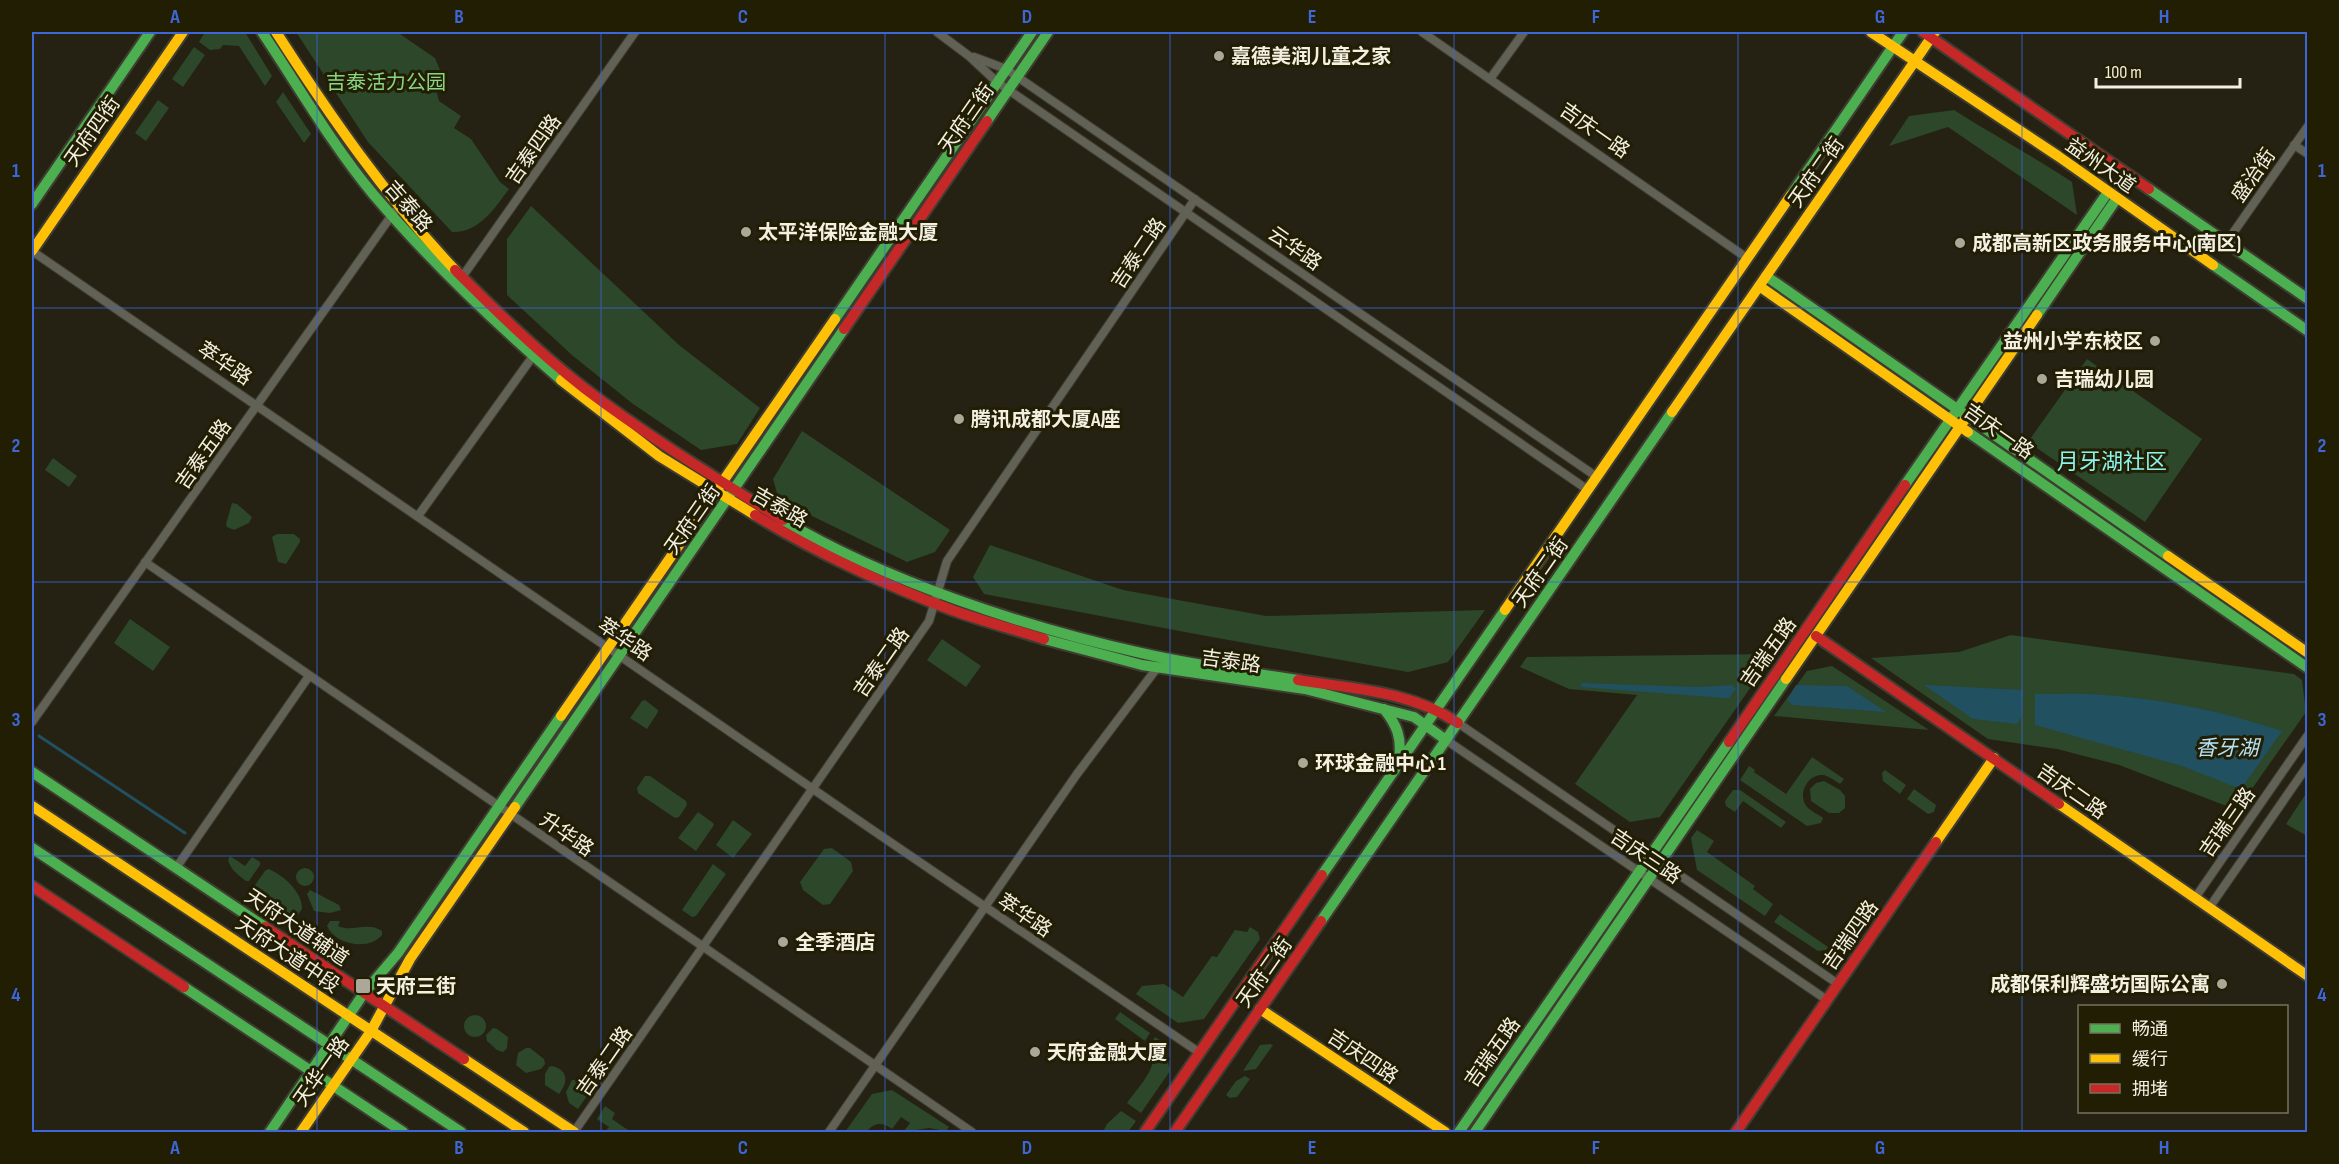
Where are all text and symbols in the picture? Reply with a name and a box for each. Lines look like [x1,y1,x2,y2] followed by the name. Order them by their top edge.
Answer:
[169,5,180,29] text: A
[454,5,464,29] text: B
[738,5,748,29] text: C
[1022,5,1032,29] text: D
[1308,5,1316,29] text: E
[1592,5,1600,29] text: F
[1875,5,1885,29] text: G
[2159,5,2169,29] text: H
[1231,45,1391,69] place label: 嘉德美润儿童之家
[1212,49,1226,63] marker: 嘉德美润儿童之家
[2096,51,2240,89] scale bar
[2105,62,2142,83] text: 100 m
[326,71,446,95] park label: 吉泰活力公园
[934,79,1000,158] street label: 天府三街
[60,92,126,171] street label: 天府四街
[1555,98,1634,164] street label: 吉庆一路
[501,110,567,189] street label: 吉泰四路
[1784,133,1850,212] street label: 天府二街
[2061,133,2140,199] street label: 益州大道
[2227,144,2281,207] street label: 盛治街
[12,159,20,183] text: 1
[2318,159,2326,183] text: 1
[380,176,437,237] street label: 吉泰路
[1107,214,1171,293] street label: 吉泰二路
[758,221,938,245] place label: 太平洋保险金融大厦
[1263,222,1326,276] street label: 云华路
[739,225,753,239] marker: 太平洋保险金融大厦
[1972,232,2241,256] place label: 成都高新区政务服务中心(南区)
[1953,236,1967,250] marker: 成都高新区政务服务中心(南区)
[2003,330,2143,354] place label: 益州小学东校区
[2148,334,2162,348] marker: 益州小学东校区
[193,337,256,391] street label: 萃华路
[2054,368,2154,392] place label: 吉瑞幼儿园
[2035,372,2049,386] marker: 吉瑞幼儿园
[1959,399,2038,465] street label: 吉庆一路
[971,408,1121,432] place label: 腾讯成都大厦A座
[952,412,966,426] marker: 腾讯成都大厦A座
[171,415,237,494] street label: 吉泰五路
[12,434,20,458] text: 2
[2318,434,2326,458] text: 2
[2057,449,2167,476] district label: 月牙湖社区
[660,480,726,559] street label: 天府三街
[748,482,811,533] street label: 吉泰路
[1508,533,1574,612] street label: 天府二街
[593,613,656,667] street label: 萃华路
[1736,613,1802,692] street label: 吉瑞五路
[849,623,915,702] street label: 吉泰二路
[1199,646,1262,678] street label: 吉泰路
[12,708,21,732] text: 3
[2318,708,2327,732] text: 3
[2196,736,2261,761] water label: 香牙湖
[1315,752,1446,776] place label: 环球金融中心 1
[1296,756,1310,770] marker: 环球金融中心 1
[2032,759,2111,825] street label: 吉庆二路
[2195,783,2261,862] street label: 吉瑞三路
[535,808,598,862] street label: 升华路
[1606,825,1685,889] street label: 吉庆三路
[240,884,353,971] street label: 天府大道辅道
[993,889,1056,943] street label: 萃华路
[1818,896,1884,975] street label: 吉瑞四路
[231,911,344,998] street label: 天府大道中段
[795,931,875,955] place label: 全季酒店
[1232,933,1298,1012] street label: 天府二街
[776,935,790,949] marker: 全季酒店
[1990,973,2210,997] place label: 成都保利辉盛坊国际公寓
[376,975,456,999] place label: 天府三街
[354,977,372,995] marker: 天府三街
[2215,977,2229,991] marker: 成都保利辉盛坊国际公寓
[11,983,21,1007] text: 4
[2317,983,2327,1007] text: 4
[2078,1005,2288,1113] legend
[1460,1013,1526,1092] street label: 吉瑞五路
[2132,1019,2168,1040] text: 畅通
[572,1022,638,1101] street label: 吉泰二路
[1323,1025,1402,1089] street label: 吉庆四路
[289,1032,355,1111] street label: 天华一路
[1047,1041,1167,1065] place label: 天府金融大厦
[1028,1045,1042,1059] marker: 天府金融大厦
[2132,1049,2168,1070] text: 缓行
[2132,1079,2168,1100] text: 拥堵
[169,1136,180,1160] text: A
[454,1136,464,1160] text: B
[738,1136,748,1160] text: C
[1022,1136,1032,1160] text: D
[1308,1136,1316,1160] text: E
[1592,1136,1600,1160] text: F
[1875,1136,1885,1160] text: G
[2159,1136,2169,1160] text: H

